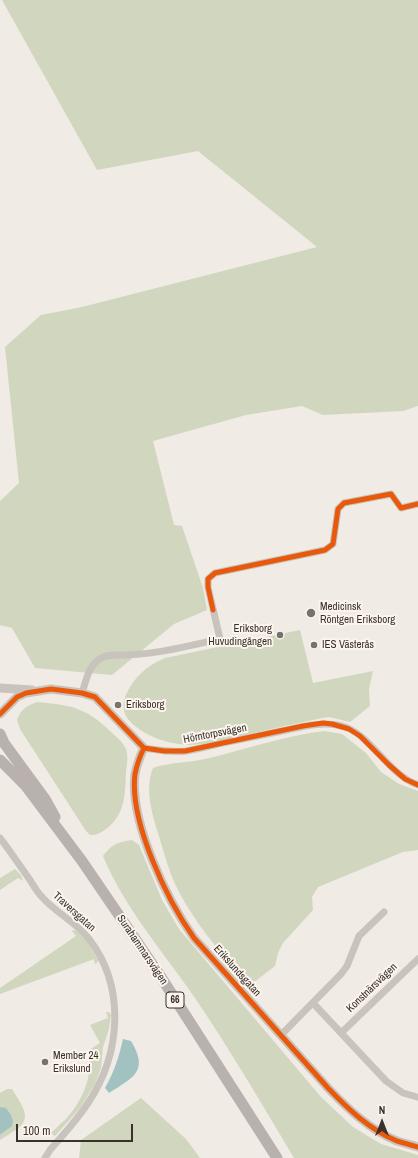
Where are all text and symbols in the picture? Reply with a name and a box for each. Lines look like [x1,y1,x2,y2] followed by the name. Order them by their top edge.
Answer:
[320,600,395,626] place label: Medicinsk Röntgen Eriksborg
[305,607,317,619] marker: Medicinsk Röntgen Eriksborg
[208,622,272,648] place label: Eriksborg Huvudingången
[275,630,285,640] marker: Eriksborg Huvudingången
[322,638,374,652] place label: IES Västerås
[309,640,319,650] marker: IES Västerås
[126,698,165,712] place label: Eriksborg
[113,700,123,710] marker: Eriksborg
[182,721,248,747] street label: Hörntorpsvägen
[50,889,98,935] street label: Traversgatan
[114,913,170,987] street label: Surahammarsvägen
[210,943,264,999] street label: Erikslundsgatan
[344,961,400,1015] street label: Konstnärsvägen
[166,992,184,1008] road number: 66
[53,1049,99,1075] place label: Member 24 Erikslund
[40,1057,50,1067] marker: Member 24 Erikslund
[362,1102,402,1142] north arrow
[379,1103,385,1117] text: N
[18,1116,135,1142] scale bar
[23,1123,50,1139] text: 100 m

